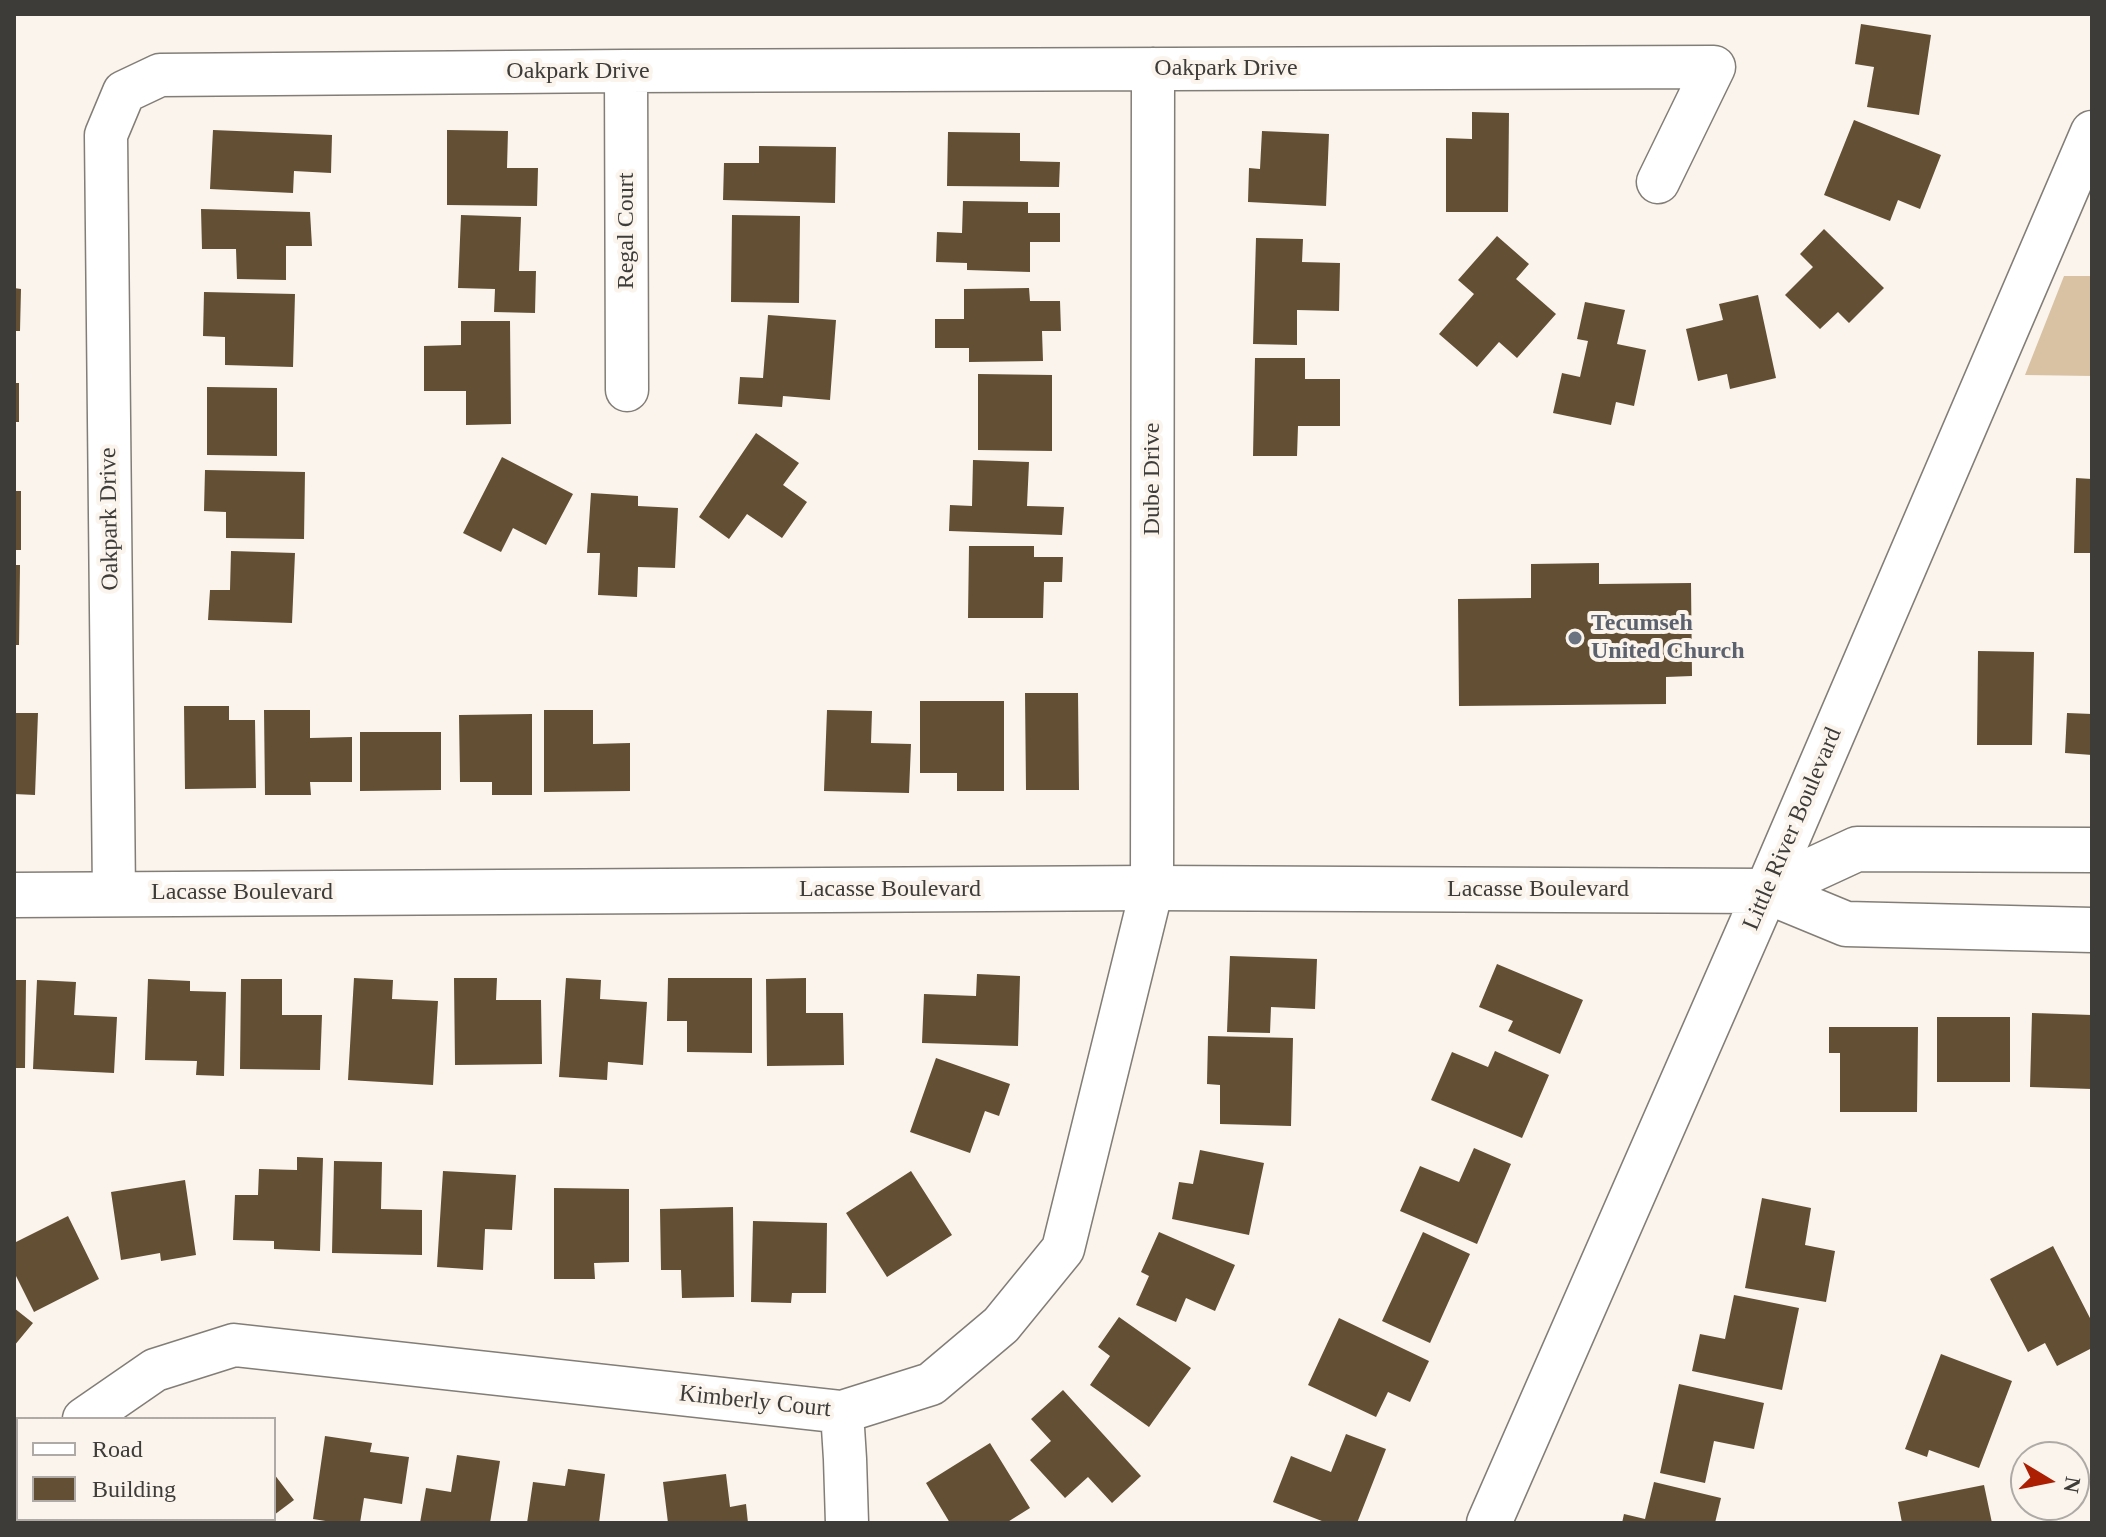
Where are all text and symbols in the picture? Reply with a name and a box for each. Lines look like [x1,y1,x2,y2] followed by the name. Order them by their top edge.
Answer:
[1154,55,1298,83] street label: Oakpark Drive
[506,58,650,86] street label: Oakpark Drive
[613,173,641,289] street label: Regal Court
[1139,423,1167,535] street label: Dube Drive
[94,447,126,591] street label: Oakpark Drive
[1591,610,1745,666] place label: Tecumseh United Church
[1566,629,1584,647] marker: Tecumseh United Church
[1737,723,1849,935] street label: Little River Boulevard
[799,876,981,904] street label: Lacasse Boulevard
[1447,876,1629,904] street label: Lacasse Boulevard
[151,879,333,907] street label: Lacasse Boulevard
[678,1380,832,1424] street label: Kimberly Court
[16,1417,276,1521] legend
[92,1436,143,1462] text: Road
[2010,1441,2090,1521] north arrow
[2058,1475,2086,1495] text: N
[92,1476,176,1502] text: Building

